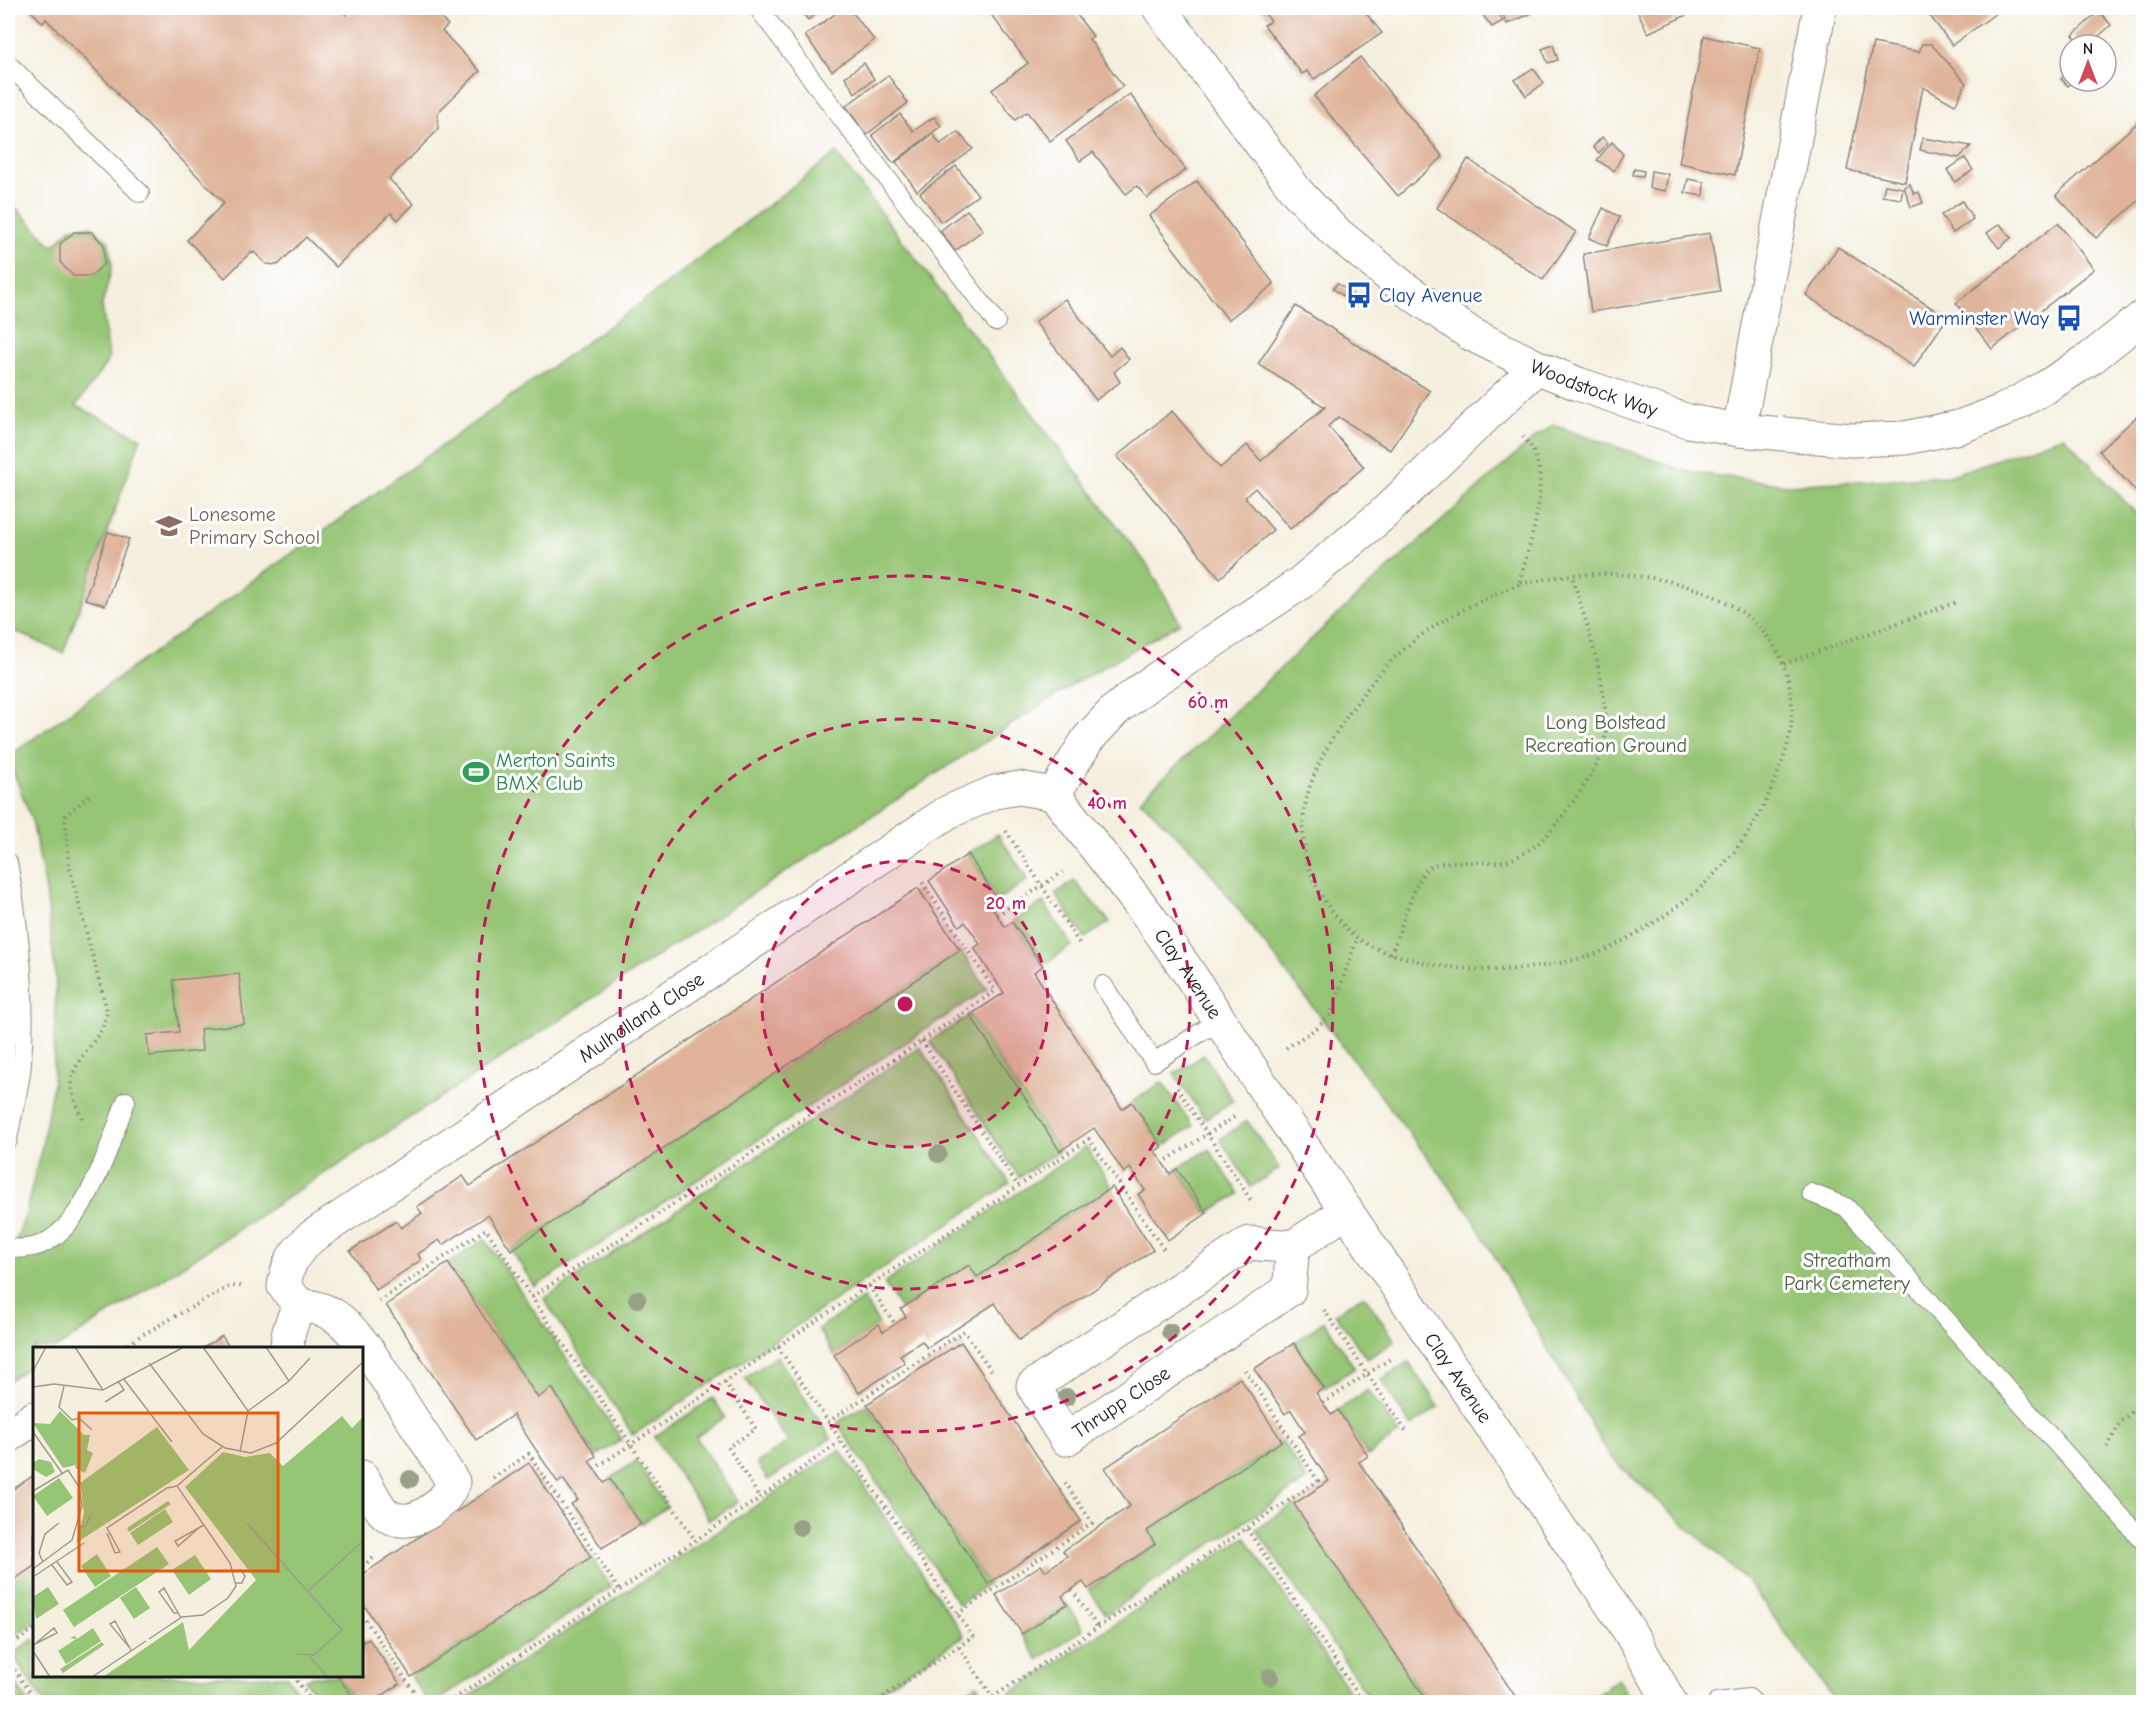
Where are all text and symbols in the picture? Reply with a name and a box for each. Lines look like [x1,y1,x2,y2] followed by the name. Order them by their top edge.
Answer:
[2058,33,2118,93] north arrow
[2083,40,2093,58] text: N
[1344,280,1374,310] bus stop icon: Clay Avenue
[1379,284,1483,307] place label: Clay Avenue
[2054,303,2084,333] bus stop icon: Warminster Way
[1909,307,2049,330] place label: Warminster Way
[1527,355,1661,422] street label: Woodstock Way
[189,503,320,549] place label: Lonesome Primary School
[154,511,184,541] school or university icon: Lonesome Primary School
[1188,692,1228,713] text: 60 m
[1525,711,1687,757] park label: Long Bolstead Recreation Ground
[496,749,615,795] place label: Merton Saints BMX Club
[461,757,491,787] sports icon: Merton Saints BMX Club
[1087,793,1127,814] text: 40 m
[986,893,1026,914] text: 20 m
[1149,924,1227,1023] street label: Clay Avenue
[574,967,708,1067] street label: Mulholland Close
[895,994,915,1014] centre of rings
[1784,1249,1910,1295] park label: Streatham Park Cemetery
[1420,1328,1497,1427] street label: Clay Avenue
[33,1347,363,1677] inset map
[1068,1361,1174,1443] street label: Thrupp Close

